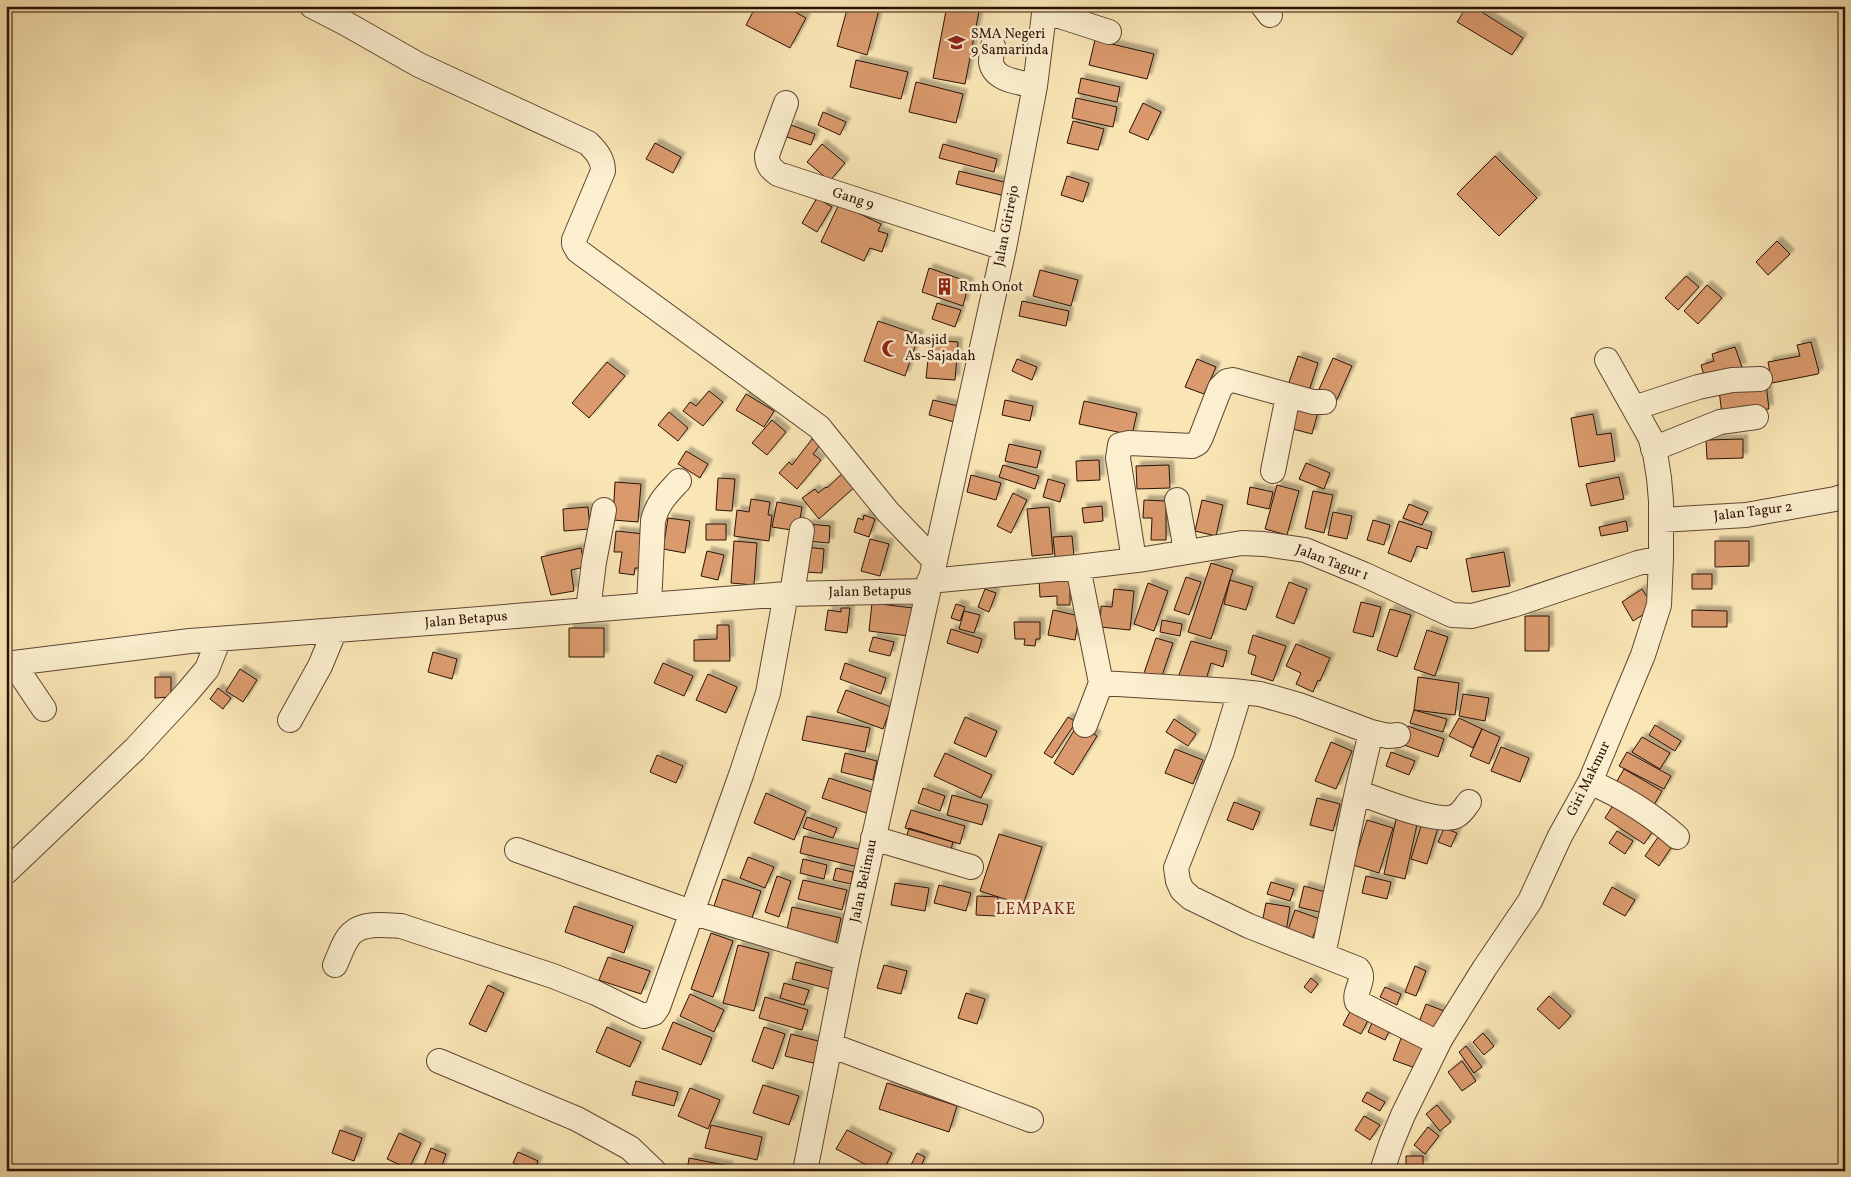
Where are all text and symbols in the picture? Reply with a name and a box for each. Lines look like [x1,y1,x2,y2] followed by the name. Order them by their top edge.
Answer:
[971,25,1048,60] place label: SMA Negeri 9 Samarinda
[947,32,967,52] school or university icon: SMA Negeri 9 Samarinda
[830,183,876,215] street label: Gang 9
[990,184,1024,268] street label: Jalan Girirejo
[935,277,955,297] building icon: Rmh Onot
[959,278,1023,297] place label: Rmh Onot
[905,331,976,366] place label: Masjid As-Sajadah
[881,338,901,358] mosque icon: Masjid As-Sajadah
[1713,498,1793,526] street label: Jalan Tagur 2
[1293,540,1371,586] street label: Jalan Tagur 1
[828,582,912,602] street label: Jalan Betapus
[424,607,508,633] street label: Jalan Betapus
[1563,738,1615,820] street label: Giri Makmur
[846,837,882,925] street label: Jalan Belimau
[996,899,1076,921] district label: LEMPAKE

